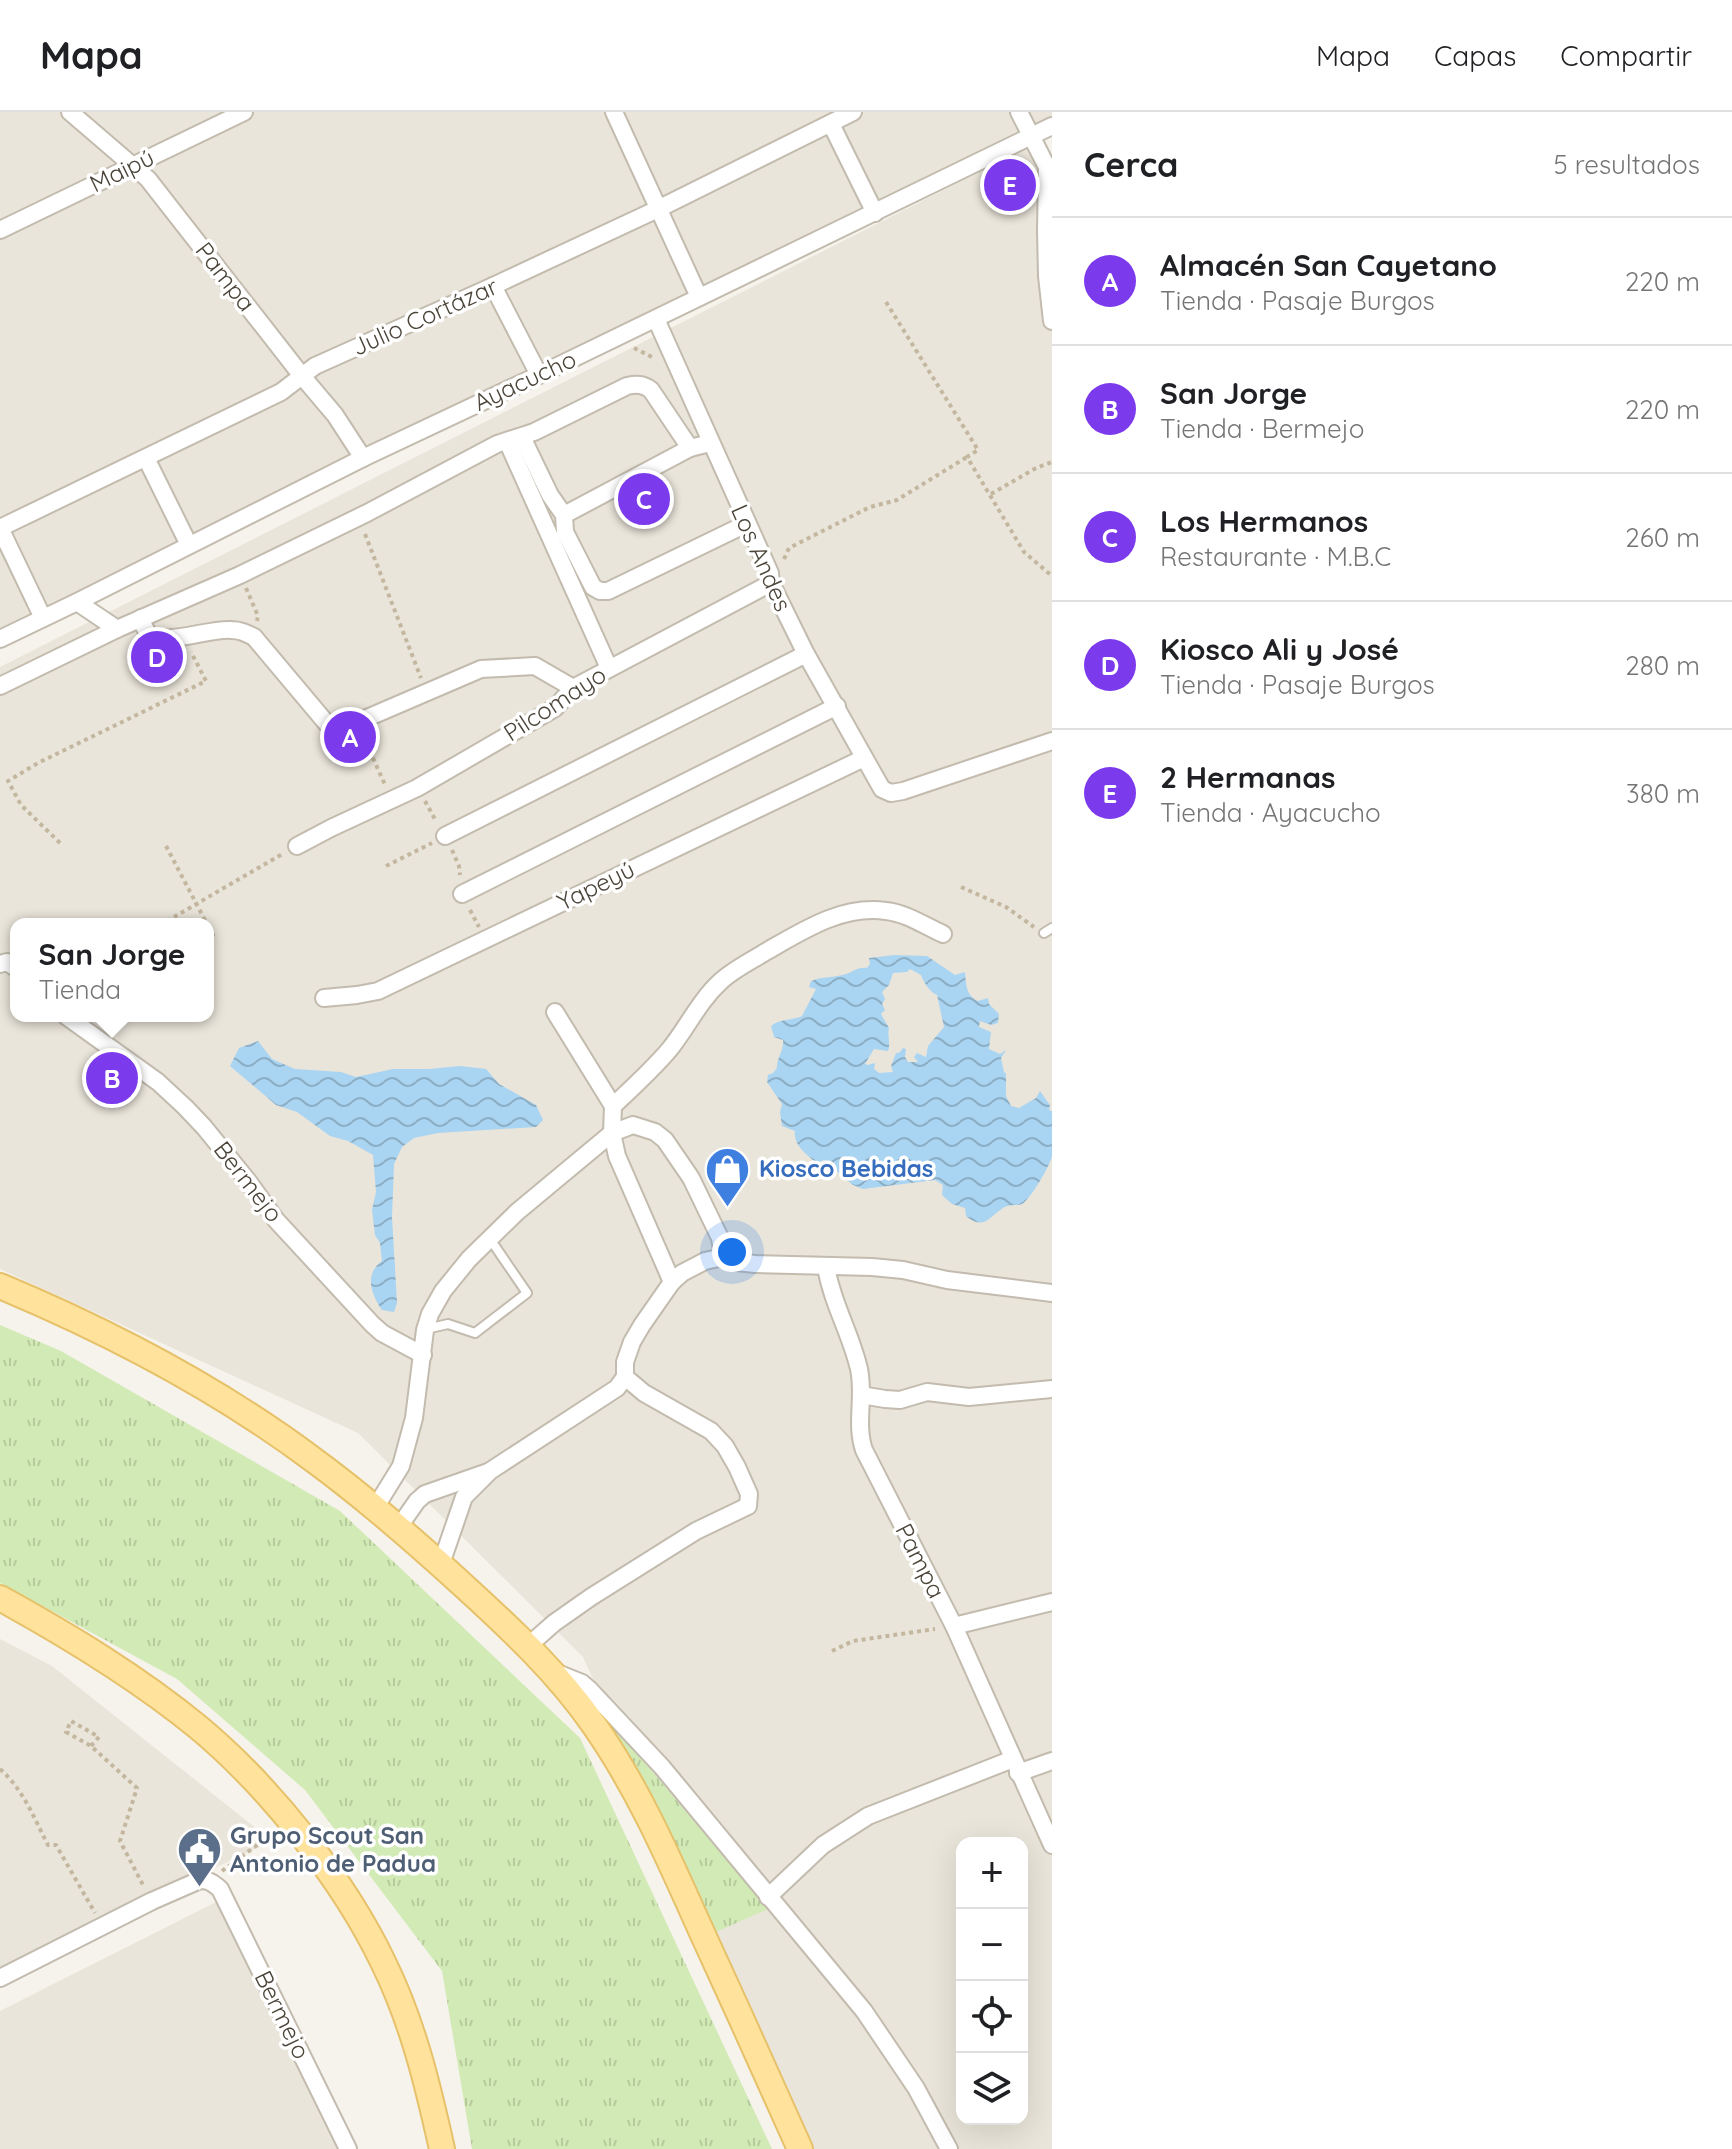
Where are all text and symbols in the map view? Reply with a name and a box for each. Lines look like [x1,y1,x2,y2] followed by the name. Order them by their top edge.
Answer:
[40,31,143,79] text: Mapa
[1316,38,1390,73] text: Mapa
[1434,38,1516,73] text: Capas
[1560,38,1692,73] text: Compartir
[85,142,159,198] street label: Maipú
[1084,143,1178,186] text: Cerca
[1553,148,1700,181] text: 5 resultados
[984,155,1036,215] pin: E
[189,236,262,317] street label: Pampa
[1160,246,1497,284] text: Almacén San Cayetano
[1102,265,1118,298] text: A
[1625,265,1700,298] text: 220 m
[347,271,502,362] street label: Julio Cortázar
[1160,284,1435,317] text: Tienda · Pasaje Burgos
[468,343,581,417] street label: Ayacucho
[1160,374,1307,412] text: San Jorge
[1101,393,1119,426] text: B
[1625,393,1700,426] text: 220 m
[1160,412,1365,445] text: Tienda · Bermejo
[618,469,670,529] pin: C
[725,499,799,616] street label: Los Andes
[1160,502,1368,540] text: Los Hermanos
[1102,521,1118,554] text: C
[1625,521,1700,554] text: 260 m
[1160,540,1391,573] text: Restaurante · M.B.C
[131,627,183,687] pin: D
[1160,630,1399,668] text: Kiosco Ali y José
[1101,649,1119,682] text: D
[1625,649,1700,682] text: 280 m
[498,659,611,747] street label: Pilcomayo
[1160,668,1435,701] text: Tienda · Pasaje Burgos
[324,707,376,767] pin: A
[1160,758,1335,796] text: 2 Hermanas
[1103,777,1117,810] text: E
[1626,777,1700,810] text: 380 m
[1160,796,1381,829] text: Tienda · Ayacucho
[552,854,639,917] street label: Yapeyú
[10,918,214,1022] popup
[38,935,186,973] text: San Jorge
[38,973,121,1006] text: Tienda
[86,1048,138,1108] pin: B
[208,1135,290,1228] street label: Bermejo
[704,1145,752,1208] shop icon: Kiosco Bebidas
[759,1153,933,1183] place label: Kiosco Bebidas
[712,1232,752,1272] your location
[889,1518,952,1603] street label: Pampa
[230,1820,436,1878] place label: Grupo Scout San Antonio de Padua
[175,1826,223,1889] public building icon: Grupo Scout San Antonio de Padua
[956,1837,1028,2125] map controls
[956,1837,1028,1909] button: +
[956,1909,1028,1981] button: −
[249,1965,317,2064] street label: Bermejo
[956,1981,1028,2053] button: locate
[956,2053,1028,2125] button: layers

